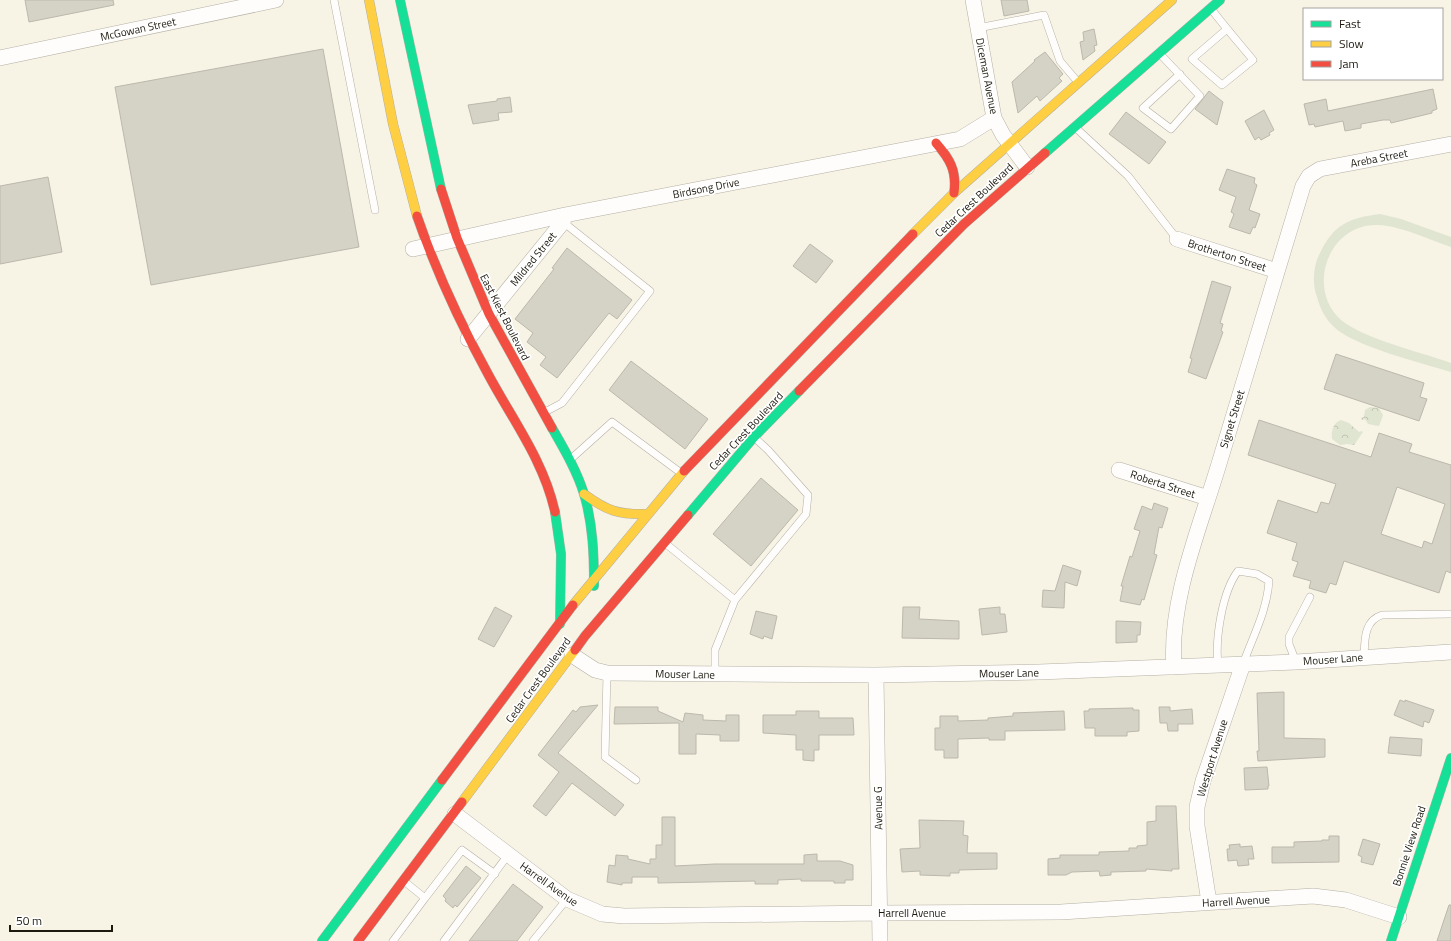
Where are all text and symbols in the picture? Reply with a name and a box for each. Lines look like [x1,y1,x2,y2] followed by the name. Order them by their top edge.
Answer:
[1303,8,1443,80] legend
[99,13,177,45] street label: McGowan Street
[1339,14,1362,33] text: Fast
[1339,34,1364,53] text: Slow
[972,37,1002,116] street label: Diceman Avenue
[1339,54,1359,73] text: Jam
[1349,145,1409,171] street label: Areba Street
[931,159,1017,241] street label: Cedar Crest Boulevard
[671,174,741,202] street label: Birdsong Drive
[506,228,560,290] street label: Mildred Street
[1186,235,1268,275] street label: Brotherton Street
[476,271,534,363] street label: East Kiest Boulevard
[705,388,787,474] street label: Cedar Crest Boulevard
[1216,388,1248,450] street label: Signet Street
[1128,466,1198,502] street label: Roberta Street
[501,634,575,726] street label: Cedar Crest Boulevard
[1303,649,1364,669] street label: Mouser Lane
[979,664,1040,682] street label: Mouser Lane
[655,665,716,683] street label: Mouser Lane
[1193,717,1231,799] street label: Westport Avenue
[870,786,886,830] street label: Avenue G
[1388,804,1430,888] street label: Bonnie View Road
[517,858,582,910] street label: Harrell Avenue
[1202,891,1271,911] street label: Harrell Avenue
[878,905,946,921] street label: Harrell Avenue
[10,907,112,933] scale bar
[16,911,42,930] text: 50 m

